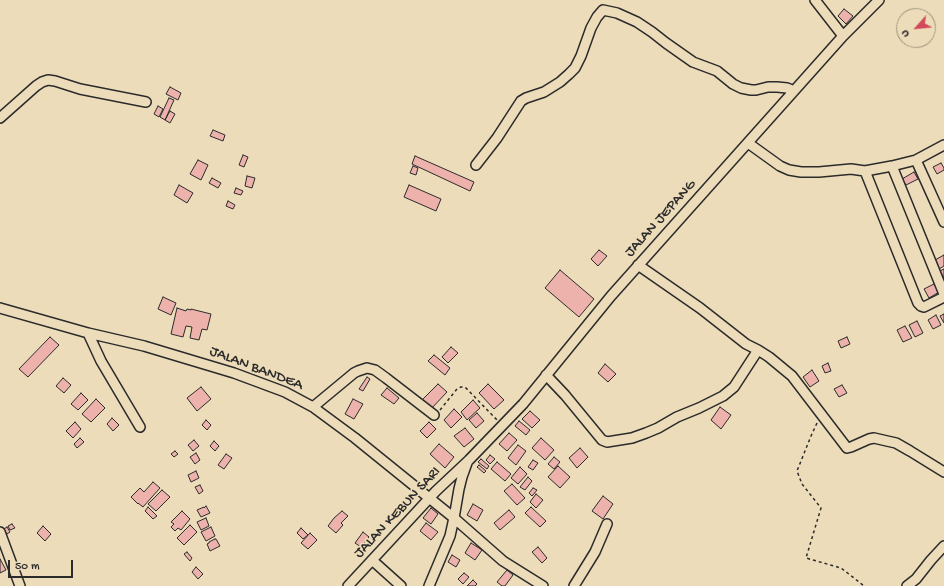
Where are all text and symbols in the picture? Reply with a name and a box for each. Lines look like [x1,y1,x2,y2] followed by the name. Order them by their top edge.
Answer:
[896,8,936,48] north arrow
[899,27,913,39] text: U
[621,177,701,261] street label: JALAN JEPANG
[207,343,305,395] street label: JALAN BANDEA
[351,463,445,563] street label: JALAN KEBUN SARI
[10,552,75,578] scale bar
[15,560,40,574] text: 50 m

